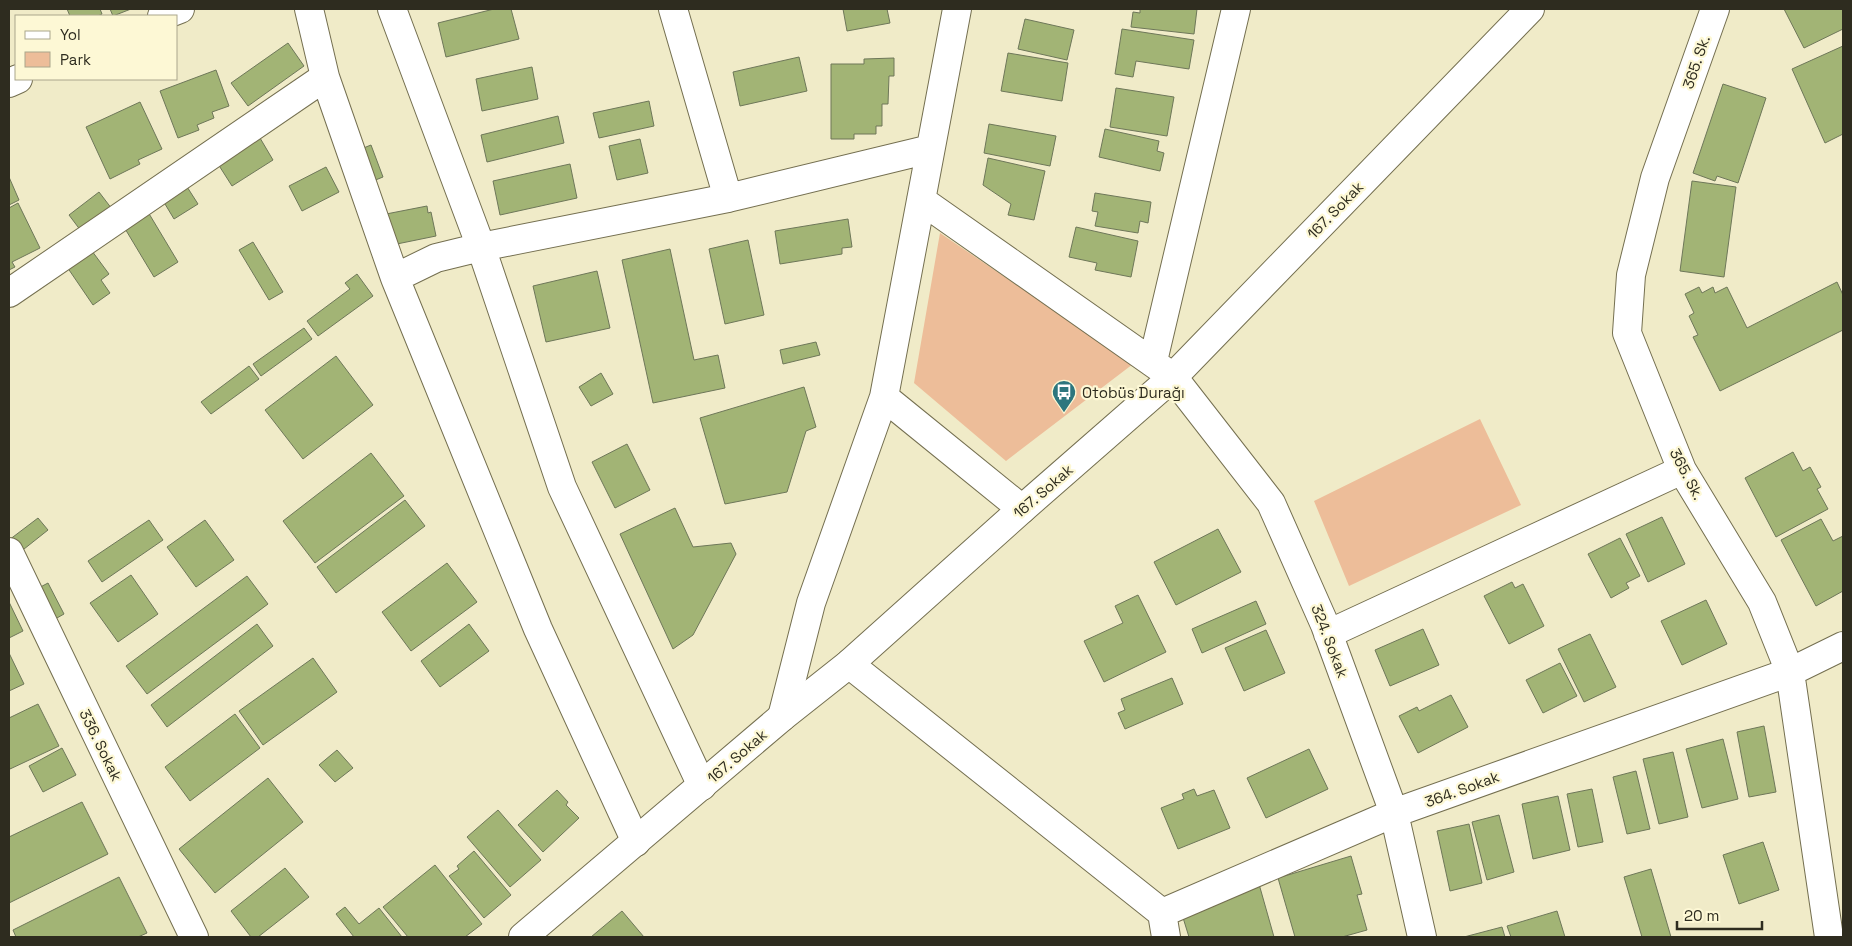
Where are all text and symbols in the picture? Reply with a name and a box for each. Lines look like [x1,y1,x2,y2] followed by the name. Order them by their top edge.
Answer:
[15,15,178,80] legend
[60,25,81,44] text: Yol
[1678,33,1714,91] street label: 365. Sk.
[60,50,91,69] text: Park
[1303,177,1367,243] street label: 167. Sokak
[1051,379,1077,413] bus stop icon: Otobüs Durağı
[1082,383,1185,402] place label: Otobüs Durağı
[1666,445,1708,503] street label: 365. Sk.
[1009,460,1077,522] street label: 167. Sokak
[1307,602,1353,680] street label: 324. Sokak
[75,706,127,784] street label: 336. Sokak
[703,725,771,787] street label: 167. Sokak
[1422,767,1502,811] street label: 364. Sokak
[1677,898,1762,930] scale bar
[1684,906,1719,925] text: 20 m

